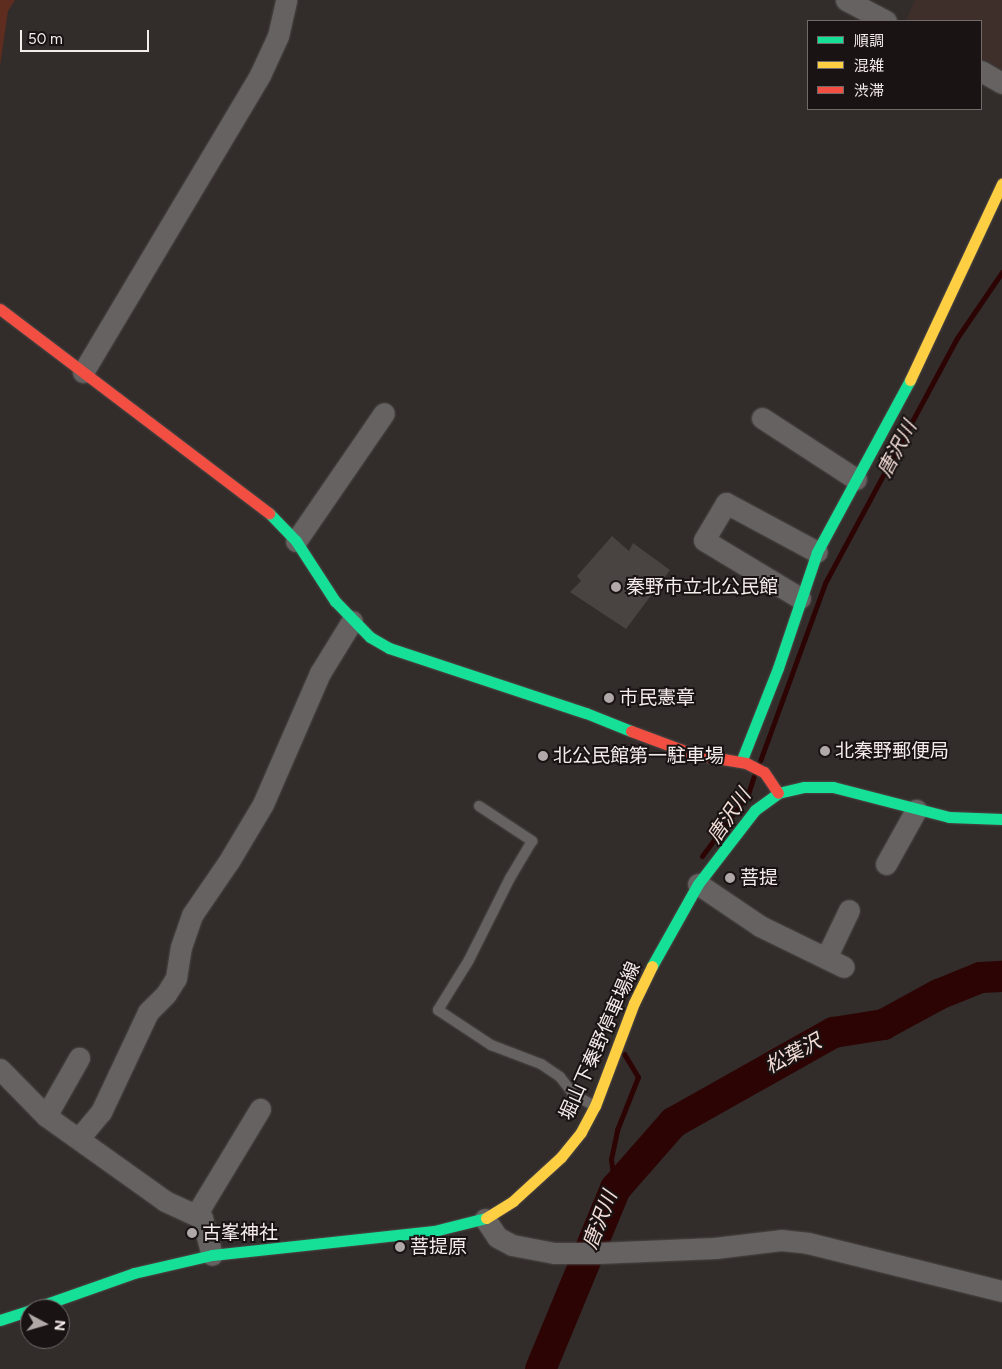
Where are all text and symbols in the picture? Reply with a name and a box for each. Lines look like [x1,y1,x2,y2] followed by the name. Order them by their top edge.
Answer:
[22,20,151,52] scale bar
[807,20,982,110] legend
[28,30,63,48] text: 50 m
[854,32,884,50] text: 順調
[854,57,884,75] text: 混雑
[854,82,884,100] text: 渋滞
[872,417,922,481] water label: 唐沢川
[626,576,778,598] place label: 秦野市立北公民館
[610,581,622,593] marker: 秦野市立北公民館
[619,687,695,709] place label: 市民憲章
[603,692,615,704] marker: 市民憲章
[835,740,949,762] place label: 北秦野郵便局
[553,745,724,767] place label: 北公民館第一駐車場
[819,745,831,757] marker: 北秦野郵便局
[537,750,549,762] marker: 北公民館第一駐車場
[702,784,756,848] water label: 唐沢川
[740,867,778,889] place label: 菩提
[724,872,736,884] marker: 菩提
[555,958,645,1124] street label: 堀山下秦野停車場線
[761,1029,825,1079] water label: 松葉沢
[578,1188,622,1252] water label: 唐沢川
[202,1222,278,1244] place label: 古峯神社
[186,1227,198,1239] marker: 古峯神社
[410,1236,467,1258] place label: 菩提原
[394,1241,406,1253] marker: 菩提原
[20,1299,70,1349] north arrow
[50,1319,68,1332] text: N

